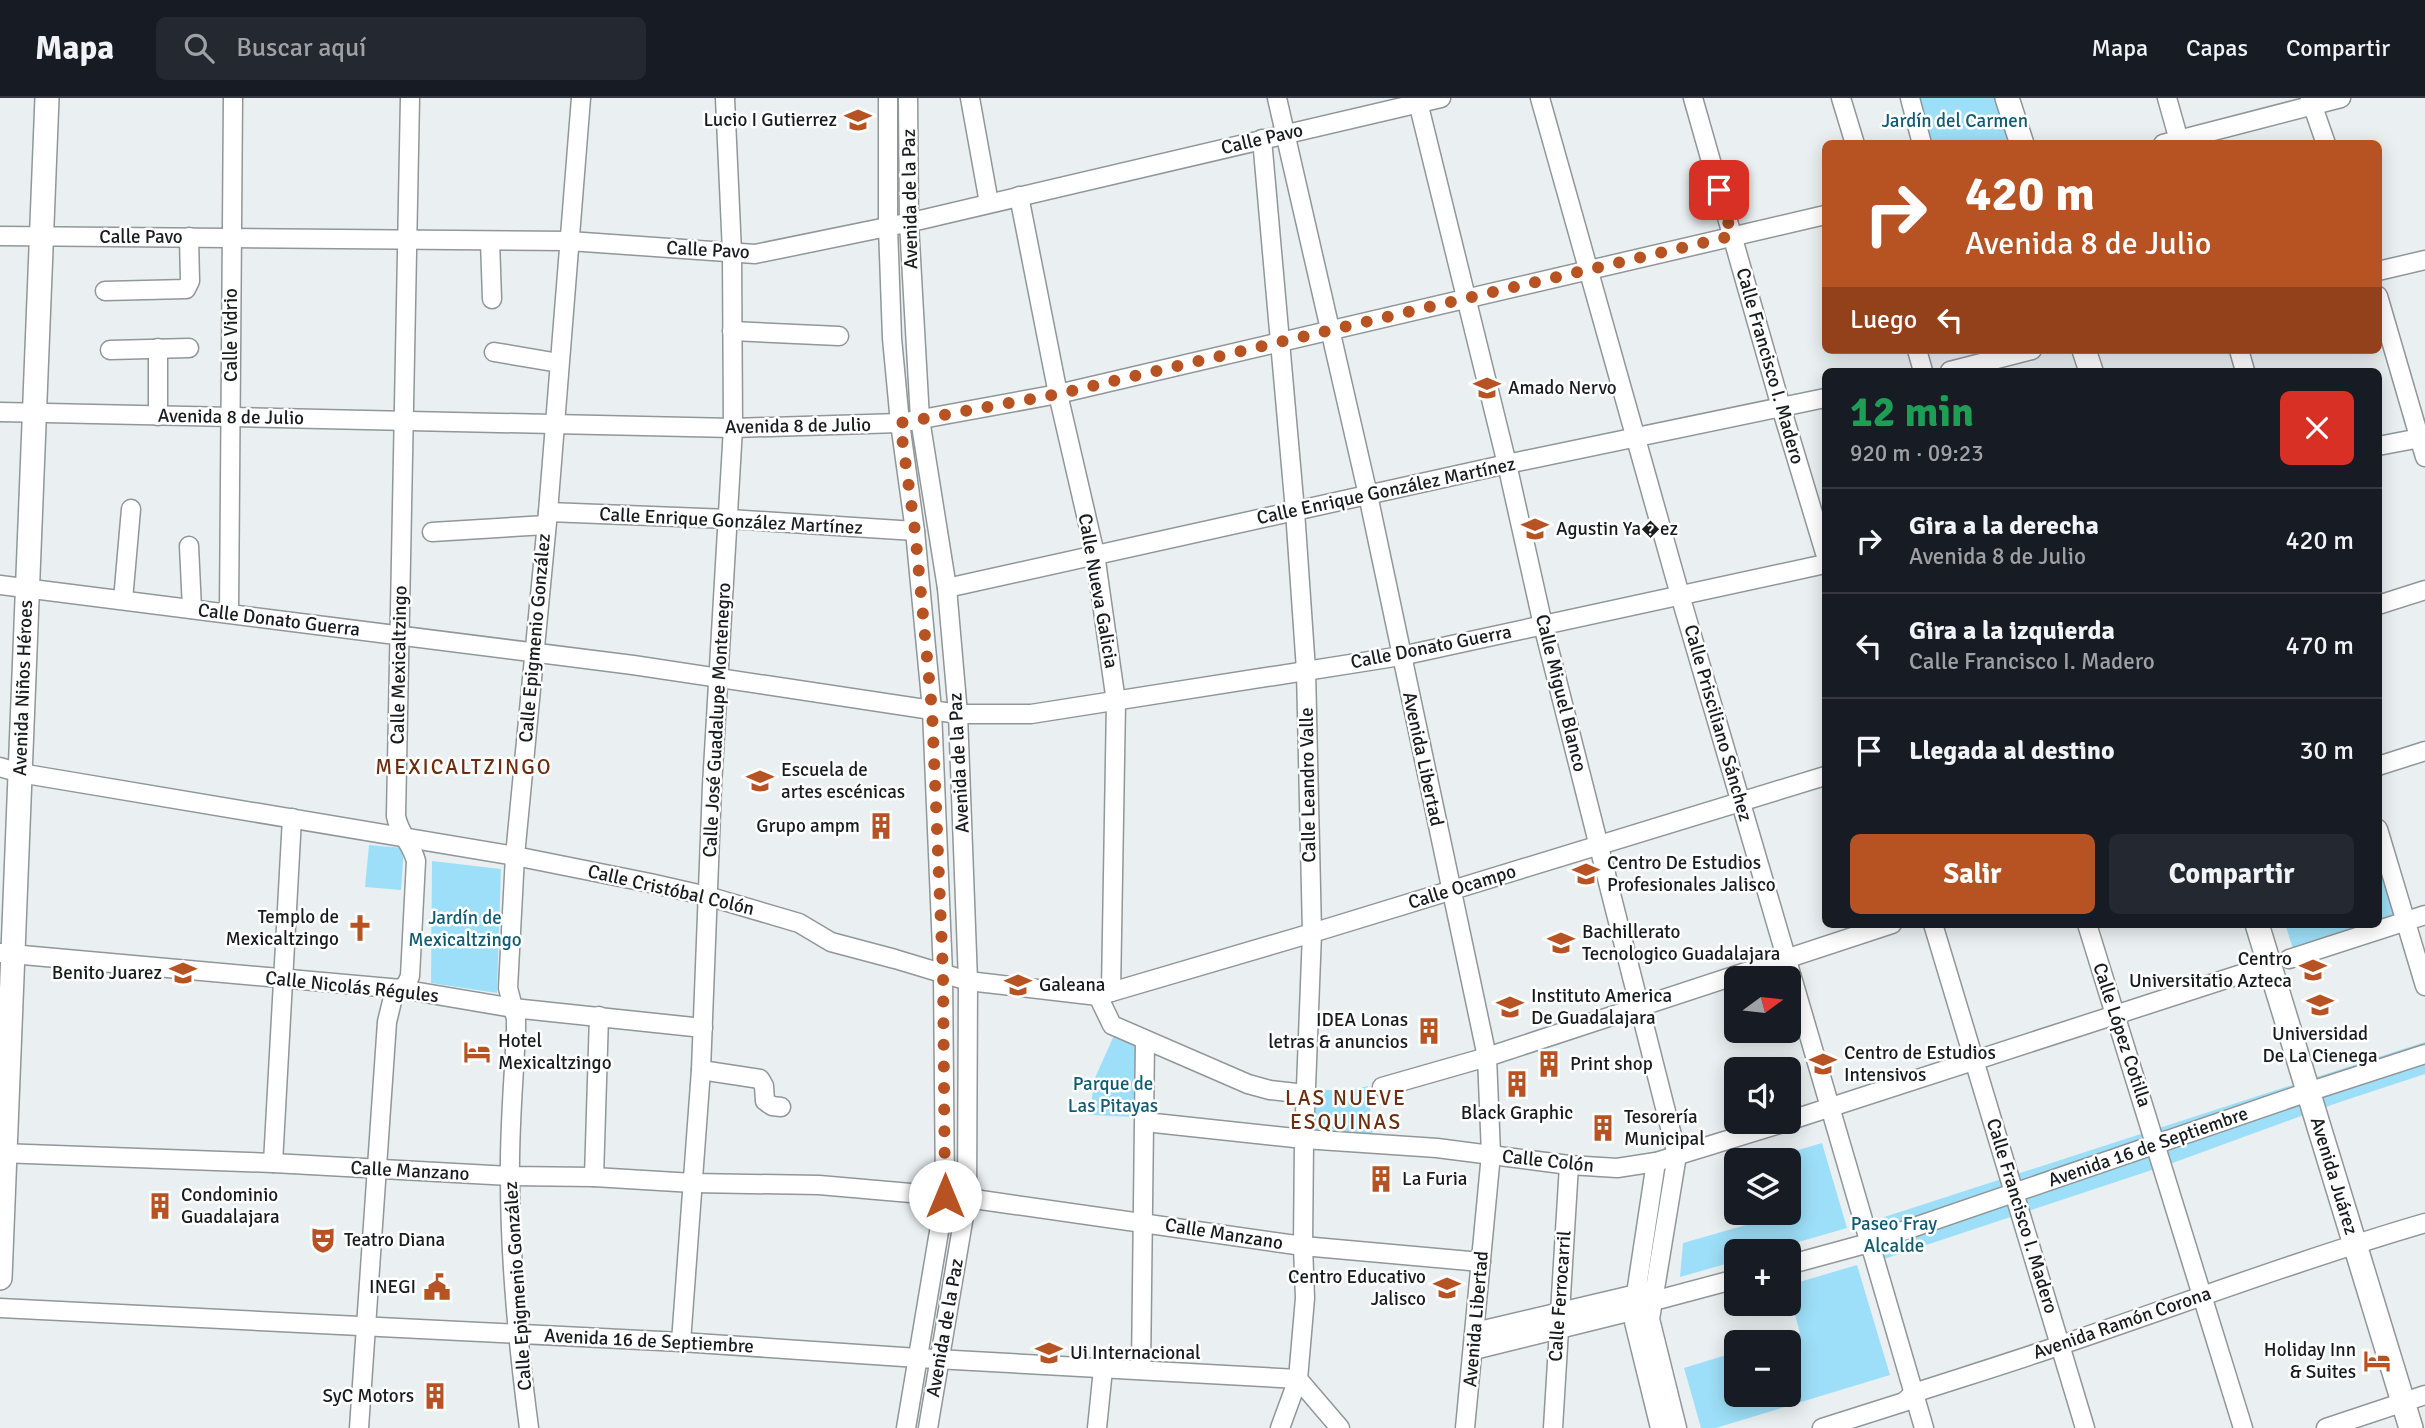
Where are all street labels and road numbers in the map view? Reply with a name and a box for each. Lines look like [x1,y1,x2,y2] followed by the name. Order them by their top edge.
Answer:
[1219,118,1305,160] street label: Calle Pavo
[897,129,923,269] street label: Avenida de la Paz
[99,225,183,249] street label: Calle Pavo
[666,236,750,264] street label: Calle Pavo
[1730,265,1810,467] street label: Calle Francisco I. Madero
[219,288,243,382] street label: Calle Vidrio
[158,404,304,430] street label: Avenida 8 de Julio
[725,413,871,439] street label: Avenida 8 de Julio
[1254,452,1518,530] street label: Calle Enrique González Martínez
[599,502,863,540] street label: Calle Enrique González Martínez
[1073,512,1123,670] street label: Calle Nueva Galicia
[514,533,556,743] street label: Calle Epigmenio González
[698,582,736,858] street label: Calle José Guadalupe Montenegro
[386,585,412,745] street label: Calle Mexicaltzingo
[196,598,362,642] street label: Calle Donato Guerra
[8,600,38,776] street label: Avenida Niños Héroes
[1530,612,1592,774] street label: Calle Miguel Blanco
[1348,620,1514,674] street label: Calle Donato Guerra
[1678,622,1758,824] street label: Calle Prisciliano Sánchez
[1397,690,1449,828] street label: Avenida Libertad
[943,692,975,834] street label: Avenida de la Paz
[1295,707,1321,863] street label: Calle Leandro Valle
[585,859,757,921] street label: Calle Cristóbal Colón
[1405,859,1519,915] street label: Calle Ocampo
[2087,960,2157,1110] street label: Calle López Cotilla
[264,966,440,1008] street label: Calle Nicolás Régules
[2045,1101,2251,1193] street label: Avenida 16 de Septiembre
[2305,1114,2363,1238] street label: Avenida Juárez
[1981,1115,2063,1317] street label: Calle Francisco I. Madero
[1501,1144,1595,1178] street label: Calle Colón
[350,1156,470,1186] street label: Calle Manzano
[499,1181,537,1391] street label: Calle Epigmenio González
[1163,1213,1285,1255] street label: Calle Manzano
[1543,1230,1577,1362] street label: Calle Ferrocarril
[1458,1250,1494,1388] street label: Avenida Libertad
[921,1257,969,1399] street label: Avenida de la Paz
[2030,1281,2214,1365] street label: Avenida Ramón Corona
[544,1324,754,1358] street label: Avenida 16 de Septiembre

